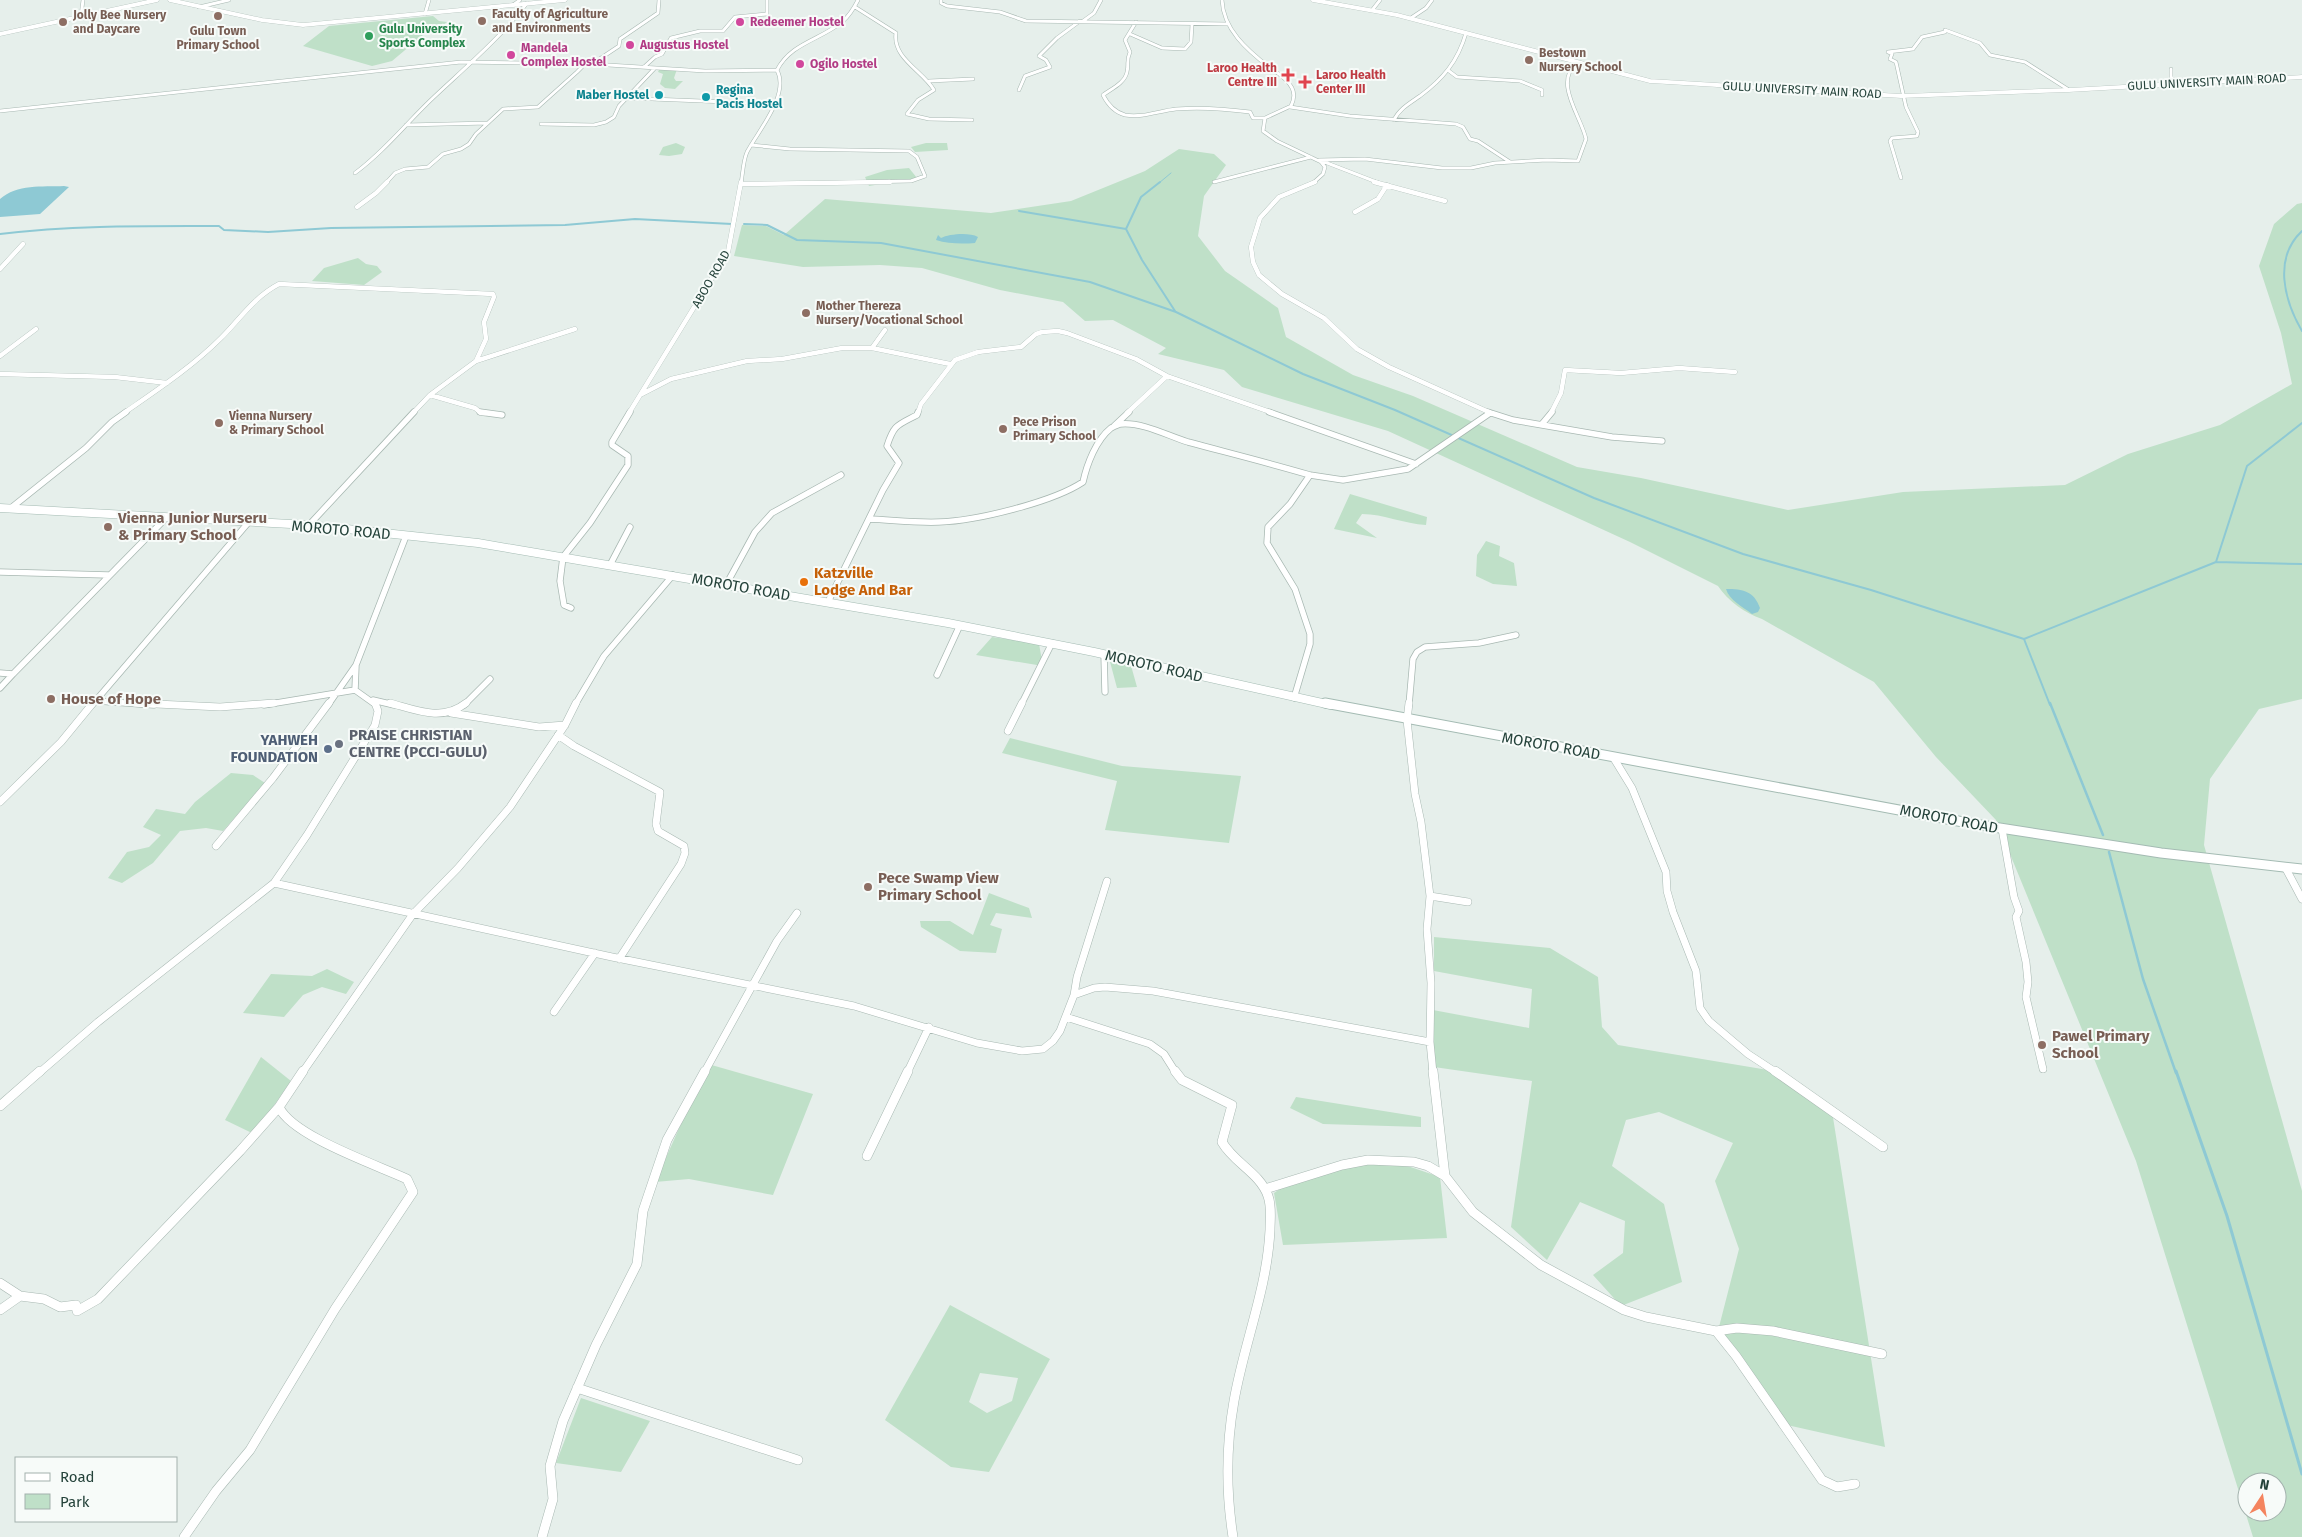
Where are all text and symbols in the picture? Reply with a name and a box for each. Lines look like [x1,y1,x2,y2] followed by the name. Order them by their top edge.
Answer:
[492,7,608,35] place label: Faculty of Agriculture and Environments
[72,8,167,36] place label: Jolly Bee Nursery and Daycare
[212,10,224,22] marker: Gulu Town Primary School
[476,15,488,27] marker: Faculty of Agriculture and Environments
[750,15,845,29] place label: Redeemer Hostel
[57,16,69,28] marker: Jolly Bee Nursery and Daycare
[734,16,746,28] marker: Redeemer Hostel
[379,22,466,50] place label: Gulu University Sports Complex
[177,24,260,52] place label: Gulu Town Primary School
[363,30,375,42] marker: Gulu University Sports Complex
[639,38,729,52] place label: Augustus Hostel
[624,39,636,51] marker: Augustus Hostel
[521,41,607,69] place label: Mandela Complex Hostel
[1539,46,1622,74] place label: Bestown Nursery School
[505,49,517,61] marker: Mandela Complex Hostel
[1523,54,1535,66] marker: Bestown Nursery School
[810,57,877,71] place label: Ogilo Hostel
[794,58,806,70] marker: Ogilo Hostel
[1207,61,1277,89] place label: Laroo Health Centre III
[1281,68,1295,82] marker: Laroo Health Centre III
[1316,68,1386,96] place label: Laroo Health Center III
[2127,71,2287,93] street label: GULU UNIVERSITY MAIN ROAD
[1298,75,1312,89] marker: Laroo Health Center III
[1722,79,1882,101] street label: GULU UNIVERSITY MAIN ROAD
[716,83,783,111] place label: Regina Pacis Hostel
[576,88,649,102] place label: Maber Hostel
[653,89,665,101] marker: Maber Hostel
[700,91,712,103] marker: Regina Pacis Hostel
[689,248,733,310] street label: ABOO ROAD
[816,299,963,327] place label: Mother Thereza Nursery/Vocational School
[800,307,812,319] marker: Mother Thereza Nursery/Vocational School
[228,409,324,437] place label: Vienna Nursery & Primary School
[1013,415,1096,443] place label: Pece Prison Primary School
[213,417,225,429] marker: Vienna Nursery & Primary School
[997,423,1009,435] marker: Pece Prison Primary School
[117,509,267,544] place label: Vienna Junior Nurseru & Primary School
[291,517,391,543] street label: MOROTO ROAD
[102,521,114,533] marker: Vienna Junior Nurseru & Primary School
[814,564,913,599] place label: Katzville Lodge And Bar
[690,569,792,605] street label: MOROTO ROAD
[798,576,810,588] marker: Katzville Lodge And Bar
[1103,646,1205,686] street label: MOROTO ROAD
[61,690,161,708] place label: House of Hope
[45,693,57,705] marker: House of Hope
[349,726,487,761] place label: PRAISE CHRISTIAN CENTRE (PCCI-GULU)
[1500,728,1602,764] street label: MOROTO ROAD
[230,731,318,766] place label: YAHWEH FOUNDATION
[333,738,345,750] marker: PRAISE CHRISTIAN CENTRE (PCCI-GULU)
[322,743,334,755] marker: YAHWEH FOUNDATION
[1898,801,2000,837] street label: MOROTO ROAD
[878,869,1000,904] place label: Pece Swamp View Primary School
[862,881,874,893] marker: Pece Swamp View Primary School
[2052,1027,2150,1062] place label: Pawel Primary School
[2036,1039,2048,1051] marker: Pawel Primary School
[15,1457,178,1522] legend
[60,1468,95,1486] text: Road
[2237,1472,2287,1522] north arrow
[2258,1475,2271,1494] text: N
[60,1493,90,1511] text: Park

